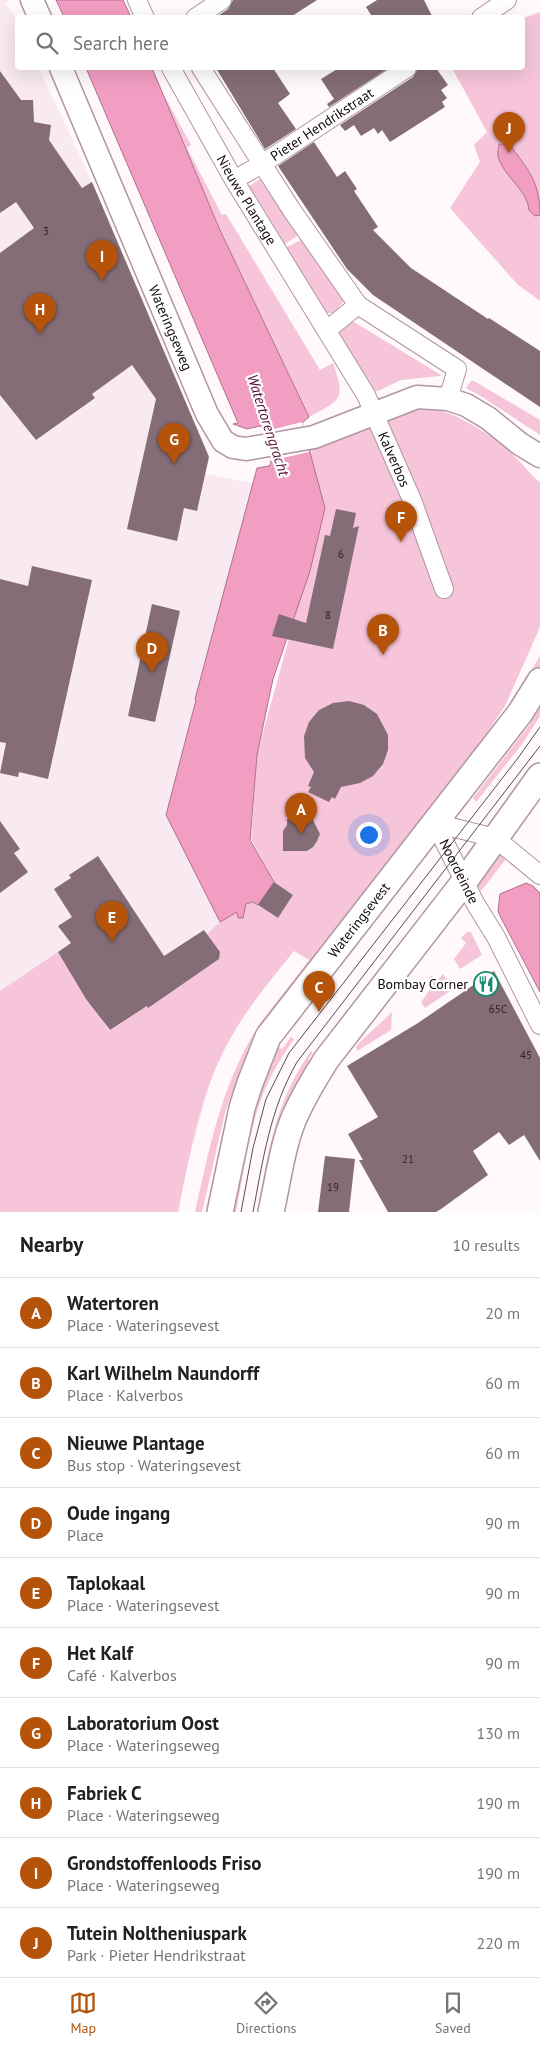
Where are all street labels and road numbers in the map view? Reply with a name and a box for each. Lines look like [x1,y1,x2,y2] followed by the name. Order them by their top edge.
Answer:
[267,84,377,165] street label: Pieter Hendrikstraat
[213,152,281,248] street label: Nieuwe Plantage
[145,282,197,373] street label: Wateringseweg
[374,429,414,490] street label: Kalverbos
[435,836,483,907] street label: Noordeinde
[324,879,394,961] street label: Wateringsevest

